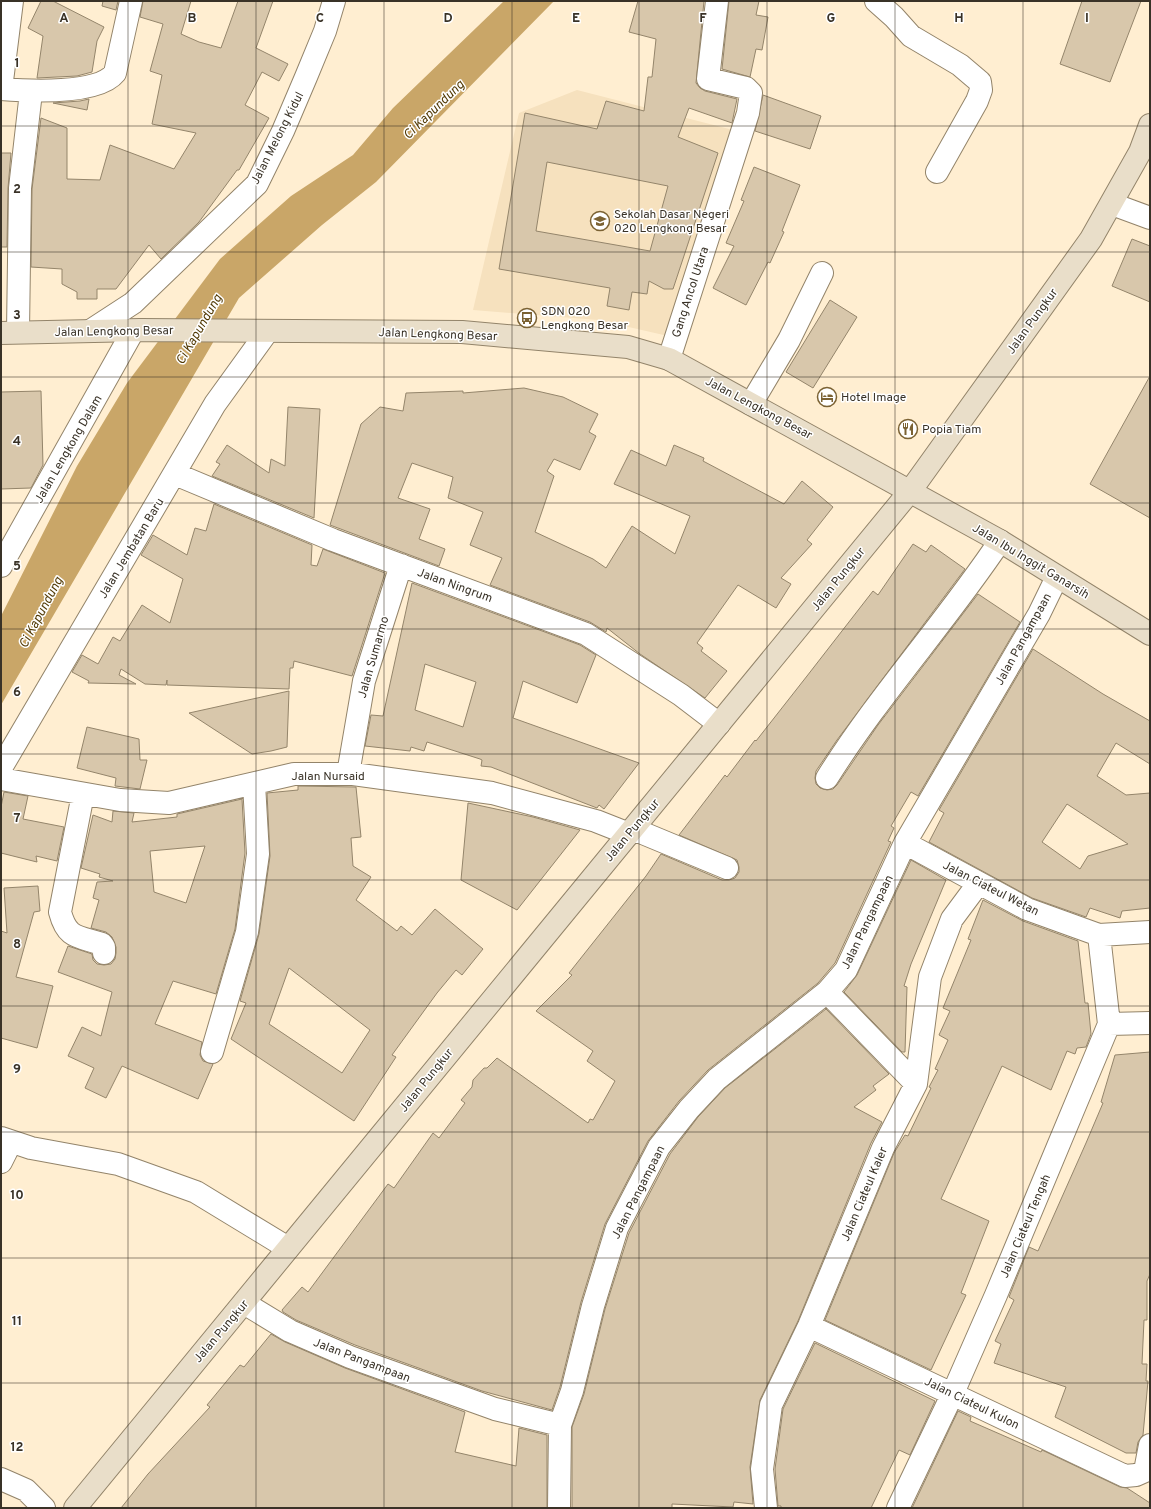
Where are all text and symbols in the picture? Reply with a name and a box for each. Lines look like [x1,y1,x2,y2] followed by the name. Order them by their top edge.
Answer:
[59,11,69,27] text: A
[188,11,197,27] text: B
[316,11,324,27] text: C
[443,11,453,27] text: D
[572,11,580,27] text: E
[699,11,707,27] text: F
[827,11,836,27] text: G
[954,11,964,27] text: H
[1085,11,1089,27] text: I
[14,56,20,72] text: 1
[401,77,469,144] water label: Ci Kapundung
[248,89,308,188] street label: Jalan Melong Kidul
[13,182,21,198] text: 2
[614,207,729,237] place label: Sekolah Dasar Negeri 020 Lengkong Besar
[589,210,611,232] school or university icon: Sekolah Dasar Negeri 020 Lengkong Besar
[669,245,713,340] street label: Gang Ancol Utara
[1004,285,1062,358] street label: Jalan Pungkur
[173,291,227,368] water label: Ci Kapundung
[541,304,628,334] place label: SDN 020 Lengkong Besar
[516,307,538,329] bus stop icon: SDN 020 Lengkong Besar
[13,308,21,324] text: 3
[54,323,174,341] street label: Jalan Lengkong Besar
[378,325,498,345] street label: Jalan Lengkong Besar
[702,374,815,444] street label: Jalan Lengkong Besar
[816,386,838,408] hotel icon: Hotel Image
[841,390,906,406] place label: Hotel Image
[31,393,106,506] street label: Jalan Lengkong Dalam
[897,418,919,440] restaurant icon: Popia Tiam
[922,422,981,438] place label: Popia Tiam
[13,434,21,450] text: 4
[95,495,168,602] street label: Jalan Jembatan Baru
[969,521,1092,603] street label: Jalan Ibu Inggit Ganarsih
[808,544,870,615] street label: Jalan Pungkur
[13,559,21,575] text: 5
[415,565,494,607] street label: Jalan Ningrum
[16,574,68,651] water label: Ci Kapundung
[992,591,1056,688] street label: Jalan Pangampaan
[355,614,393,700] street label: Jalan Sumarmo
[13,685,21,701] text: 6
[291,769,365,785] street label: Jalan Nursaid
[602,796,664,866] street label: Jalan Pungkur
[14,811,21,827] text: 7
[940,858,1041,920] street label: Jalan Ciateul Wetan
[838,873,898,972] street label: Jalan Pangampaan
[13,937,21,953] text: 8
[396,1045,458,1116] street label: Jalan Pungkur
[13,1062,21,1078] text: 9
[608,1143,669,1242] street label: Jalan Pangampaan
[838,1144,892,1244] street label: Jalan Ciateul Kaler
[997,1172,1055,1281] street label: Jalan Ciateul Tengah
[10,1188,24,1204] text: 10
[191,1297,253,1367] street label: Jalan Pungkur
[12,1314,22,1330] text: 11
[311,1335,413,1387] street label: Jalan Pangampaan
[921,1374,1022,1434] street label: Jalan Ciateul Kulon
[10,1440,24,1456] text: 12

